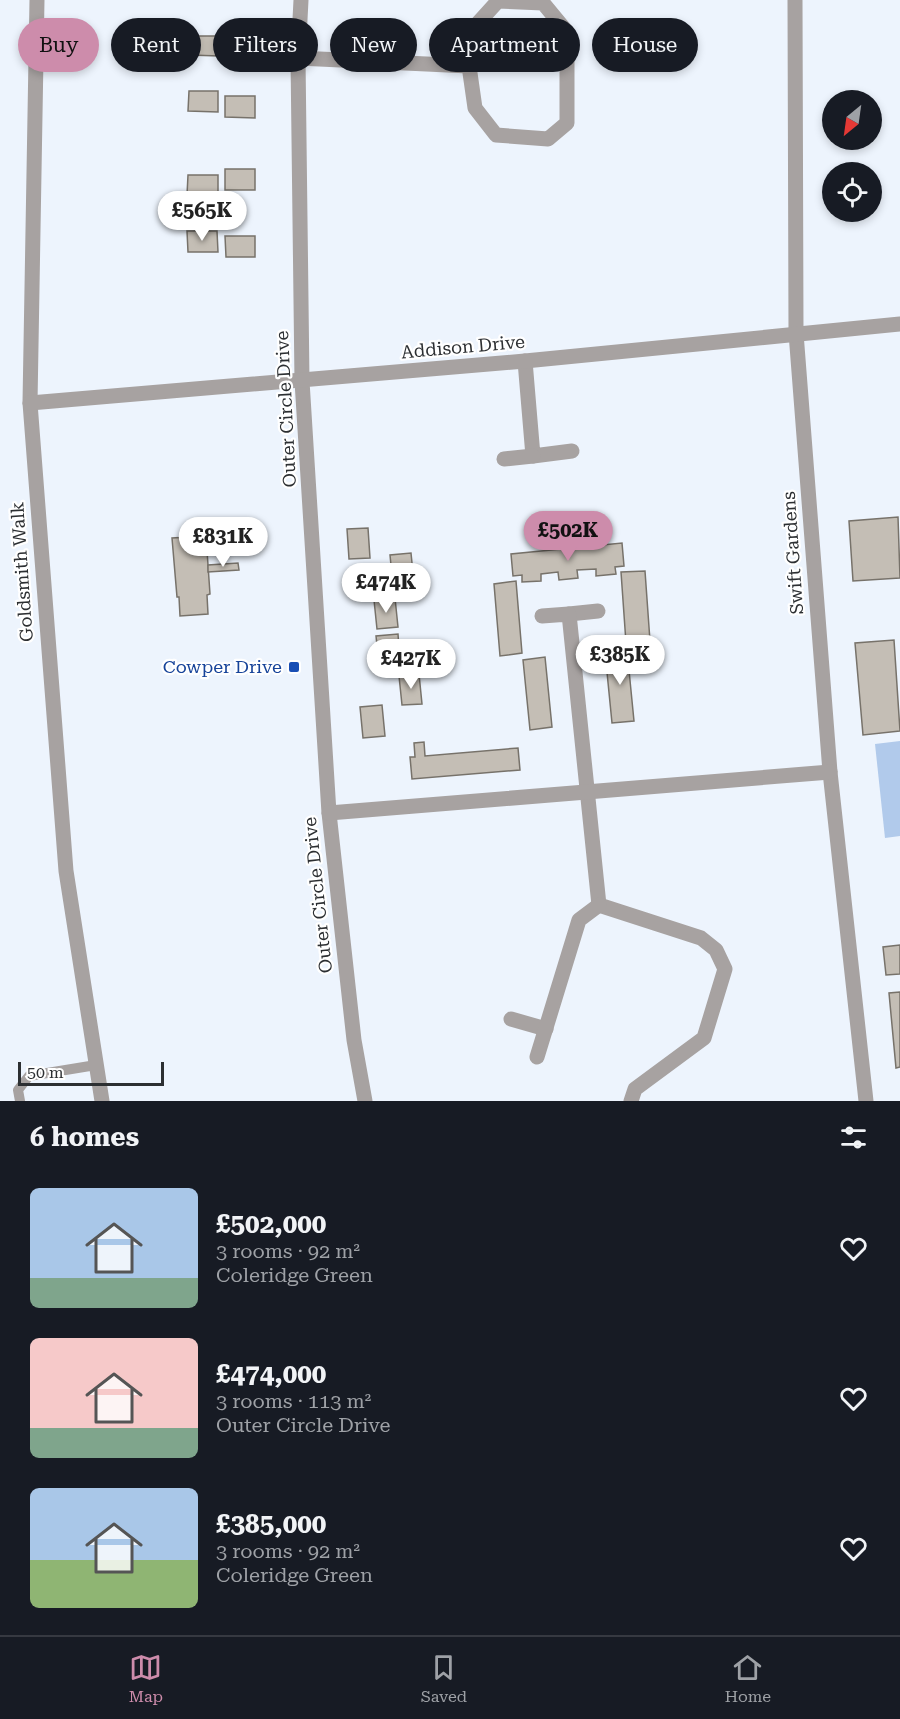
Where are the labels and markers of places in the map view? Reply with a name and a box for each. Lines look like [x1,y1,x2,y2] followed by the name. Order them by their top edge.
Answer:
[160,191,244,242] pin: £565K
[526,511,610,562] pin: £502K
[181,517,265,568] pin: £831K
[344,563,428,614] pin: £474K
[578,635,662,686] pin: £385K
[369,639,453,690] pin: £427K
[163,656,282,677] place label: Cowper Drive
[287,660,301,674] marker: Cowper Drive

